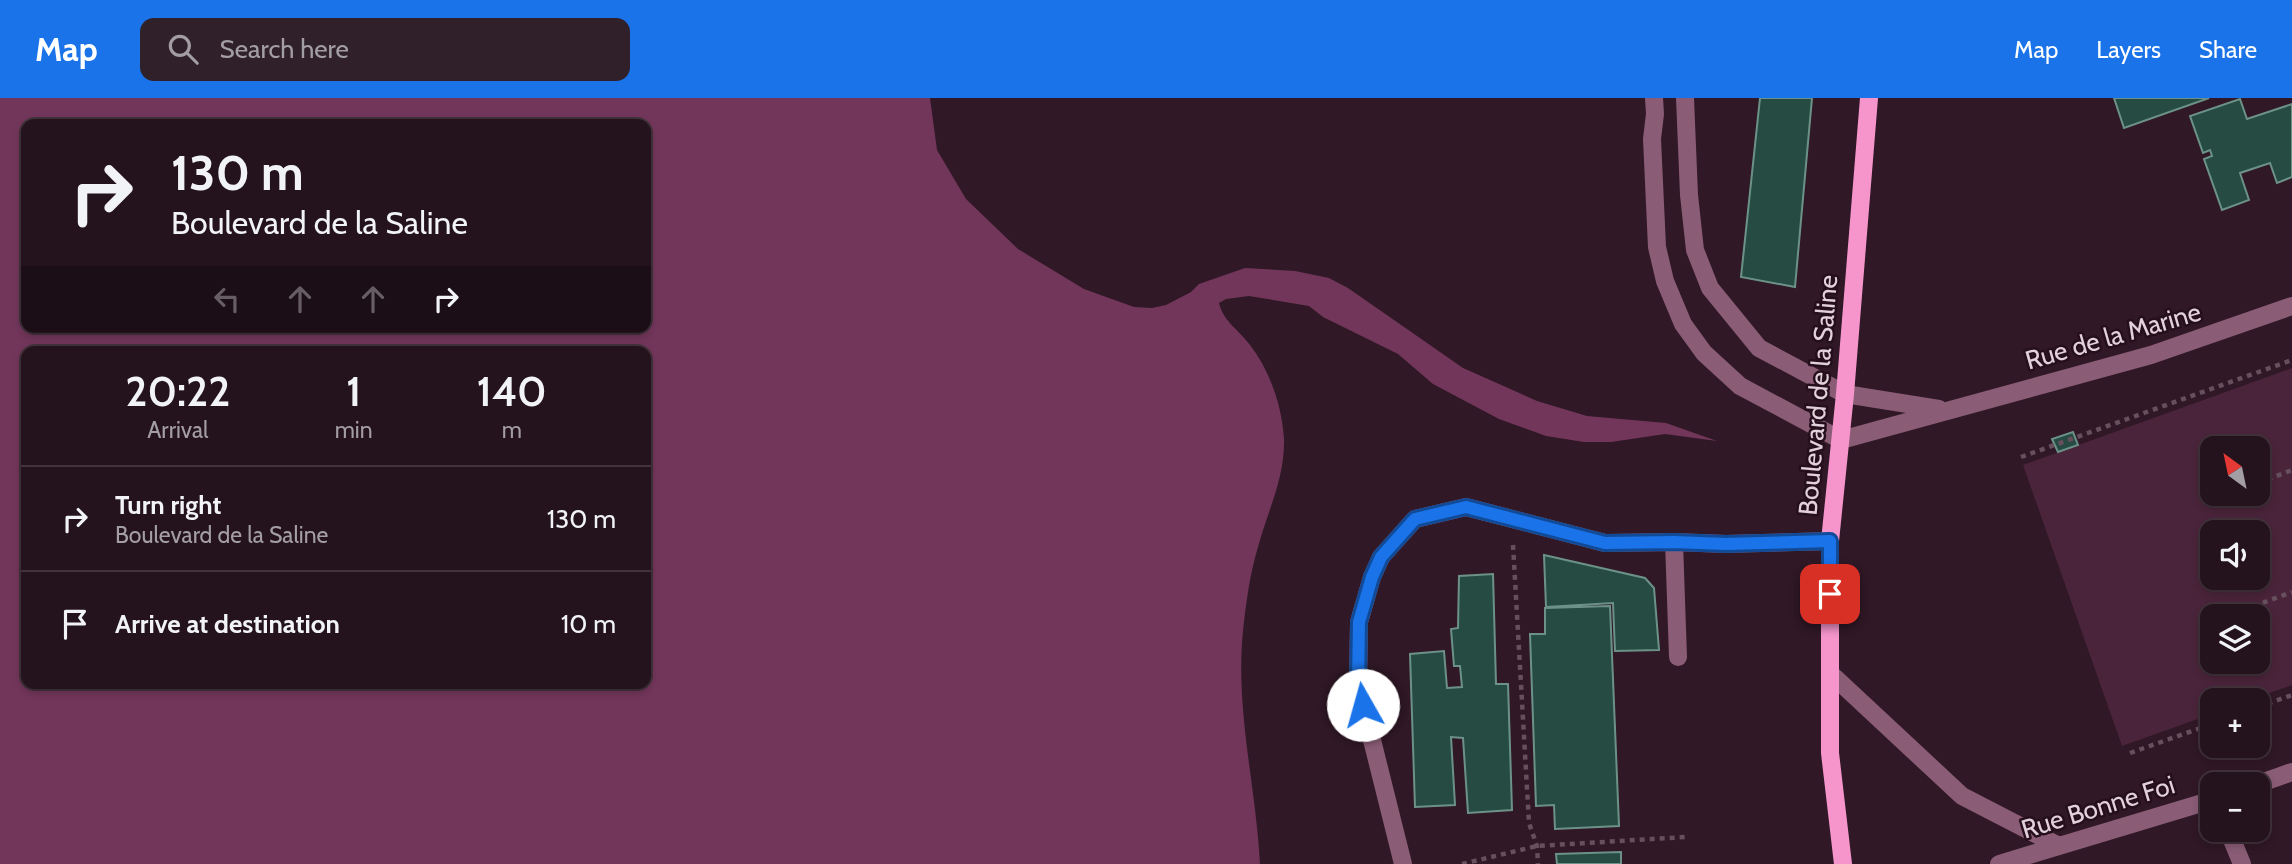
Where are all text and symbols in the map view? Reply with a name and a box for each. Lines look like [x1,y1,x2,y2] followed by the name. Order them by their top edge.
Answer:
[140,18,630,81] search box
[35,29,98,69] text: Map
[164,30,202,68] icon: search
[220,33,349,65] text: Search here
[2014,35,2058,64] text: Map
[2096,35,2161,64] text: Layers
[2199,35,2257,64] text: Share
[171,143,304,202] text: 130 m
[56,147,147,238] icon: right
[171,203,468,242] text: Boulevard de la Saline
[1792,273,1844,517] street label: Boulevard de la Saline
[208,280,246,318] icon: left
[281,280,319,318] icon: ahead
[354,280,392,318] icon: ahead
[427,280,465,318] icon: right
[2021,296,2205,376] street label: Rue de la Marine
[125,365,230,417] text: 20:22
[346,365,361,417] text: 1
[477,365,547,417] text: 140
[147,416,208,444] text: Arrival
[335,416,373,444] text: min
[502,416,522,444] text: m
[2200,436,2270,506] north arrow
[2200,436,2270,842] map controls
[115,489,221,521] text: Turn right
[56,500,94,538] icon: right
[547,503,616,535] text: 130 m
[2200,520,2270,590] button: sound
[115,521,328,549] text: Boulevard de la Saline
[1800,564,1860,624] pin
[1811,575,1849,613] icon: arrive
[2200,604,2270,674] button: layers
[56,605,94,643] icon: arrive
[115,608,340,640] text: Arrive at destination
[561,608,616,640] text: 10 m
[1326,668,1400,742] position arrow
[2200,688,2270,758] button: +
[2018,769,2178,845] street label: Rue Bonne Foi
[2200,772,2270,842] button: −

